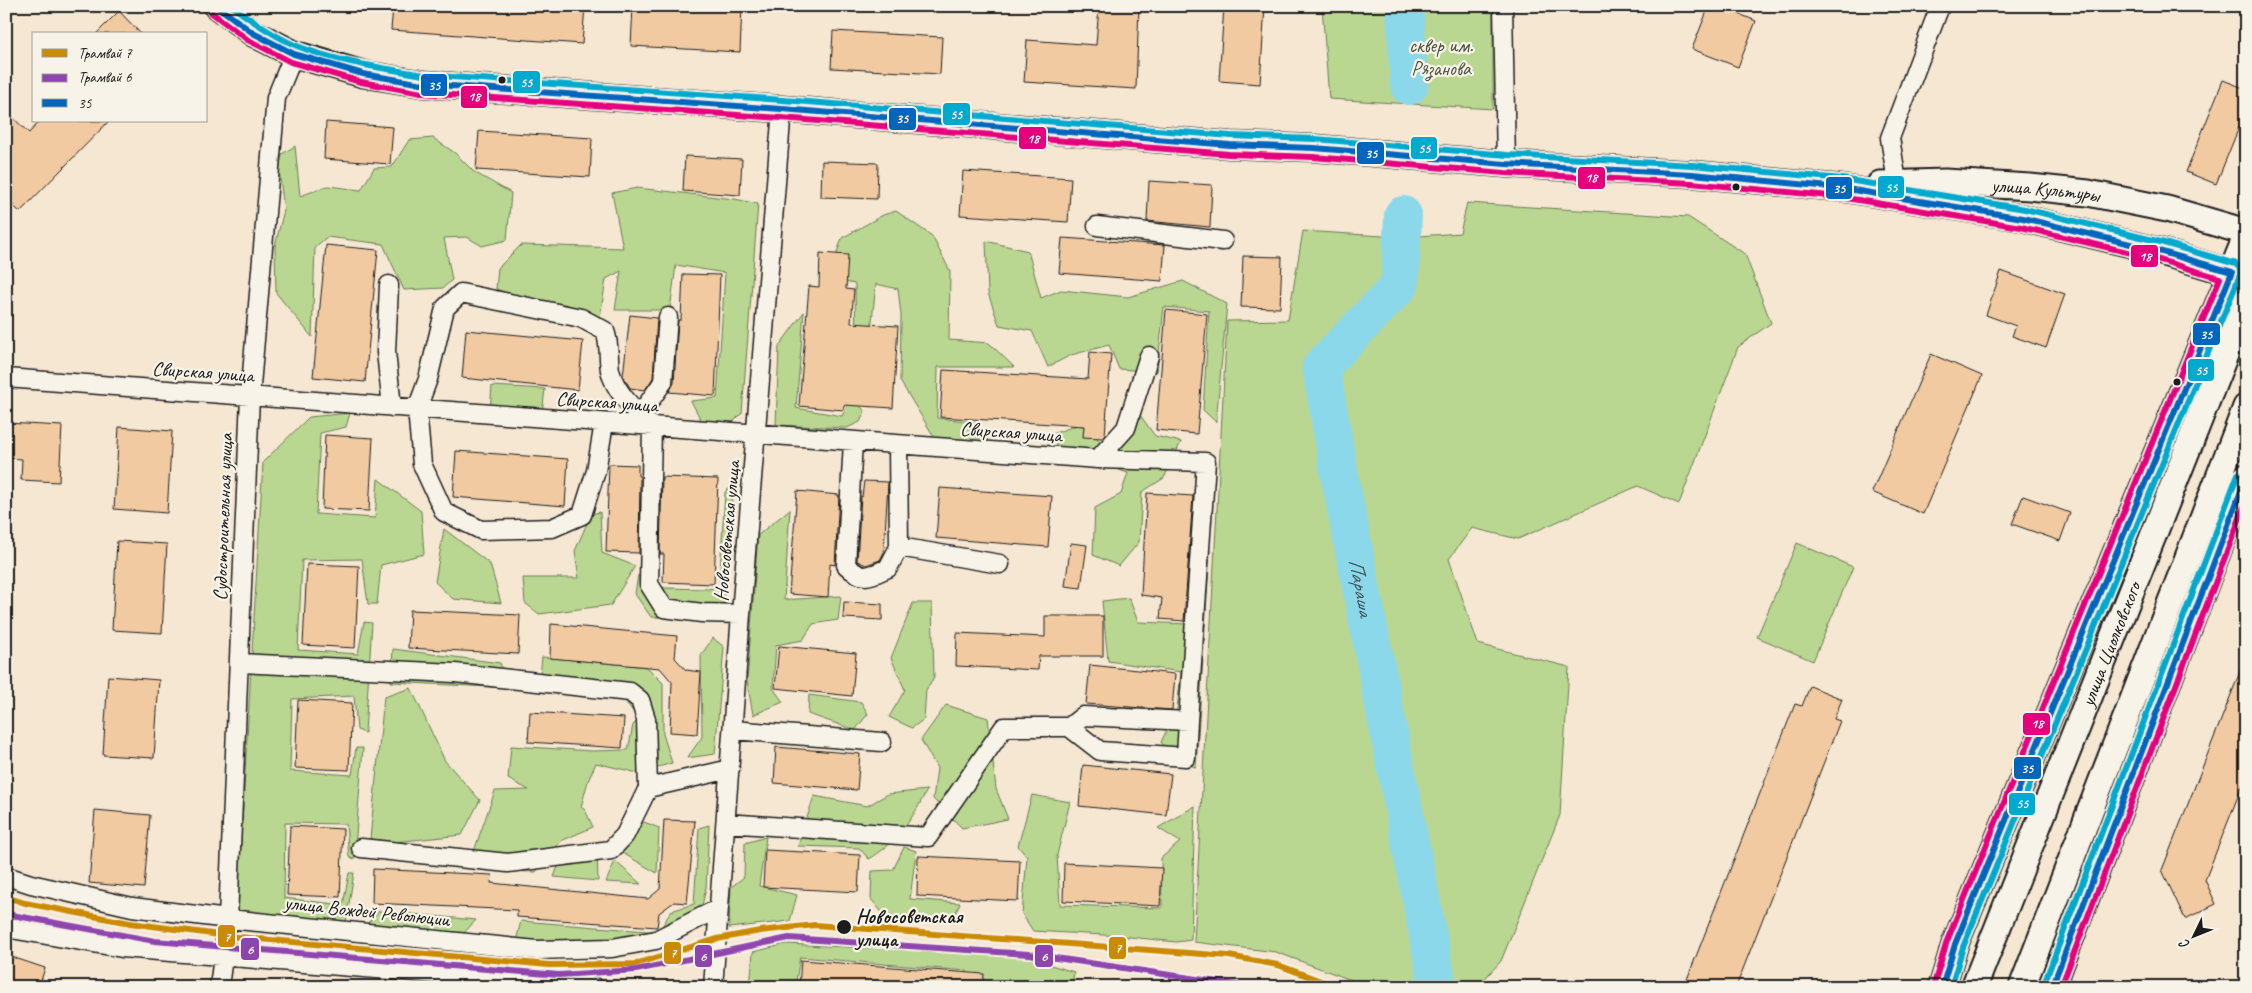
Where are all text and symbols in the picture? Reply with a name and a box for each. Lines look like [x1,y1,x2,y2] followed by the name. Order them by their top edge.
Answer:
[32,32,208,122] legend
[1409,33,1473,82] park label: сквер им. Рязанова
[78,44,133,63] text: Трамвай 7
[78,68,133,87] text: Трамвай 6
[512,70,541,94] line badge: 55
[420,73,448,97] line badge: 35
[520,74,534,91] text: 55
[497,75,507,85] unlabelled marker
[428,77,442,94] text: 35
[460,85,488,109] line badge: 18
[468,88,482,105] text: 18
[78,94,93,113] text: 35
[942,102,971,126] line badge: 55
[950,106,964,123] text: 55
[888,107,917,131] line badge: 35
[896,110,910,127] text: 35
[1018,126,1047,150] line badge: 18
[1027,130,1041,147] text: 18
[1410,136,1438,160] line badge: 55
[1418,140,1432,157] text: 55
[1356,141,1385,165] line badge: 35
[1365,145,1379,162] text: 35
[1577,166,1606,190] line badge: 18
[1585,169,1599,186] text: 18
[1990,172,2104,208] street label: улица Культуры
[1877,175,1905,199] line badge: 55
[1825,176,1853,200] line badge: 35
[1885,179,1899,196] text: 55
[1833,180,1847,197] text: 35
[1731,182,1741,192] unlabelled marker
[2130,244,2159,268] line badge: 18
[2139,248,2153,265] text: 18
[2192,322,2221,346] line badge: 35
[2200,326,2214,343] text: 35
[151,356,256,388] street label: Свирская улица
[2187,358,2215,382] line badge: 55
[2195,362,2209,379] text: 55
[2172,377,2182,387] unlabelled marker
[555,386,660,418] street label: Свирская улица
[959,416,1064,448] street label: Свирская улица
[208,432,238,601] street label: Судостроительная улица
[708,458,746,602] street label: Новосоветская улица
[1343,556,1380,621] water label: Параша
[2074,576,2147,711] street label: улица Циолковского
[2022,712,2051,736] line badge: 18
[2031,715,2045,732] text: 18
[2013,756,2042,780] line badge: 35
[2021,760,2035,777] text: 35
[2008,792,2036,816] line badge: 55
[2016,795,2030,812] text: 55
[282,890,452,932] street label: улица Вождей Революции
[854,904,964,952] place label: Новосоветская улица
[2170,910,2220,960] north arrow
[835,918,853,936] marker: Новосоветская улица
[217,924,236,948] line badge: 7
[224,928,232,945] text: 7
[2175,935,2193,953] text: С
[1108,936,1127,960] line badge: 7
[240,937,260,961] line badge: 6
[1115,939,1123,956] text: 7
[247,941,255,958] text: 6
[663,941,682,965] line badge: 7
[670,944,678,961] text: 7
[694,944,713,968] line badge: 6
[1034,944,1054,968] line badge: 6
[700,948,708,965] text: 6
[1041,948,1049,965] text: 6

